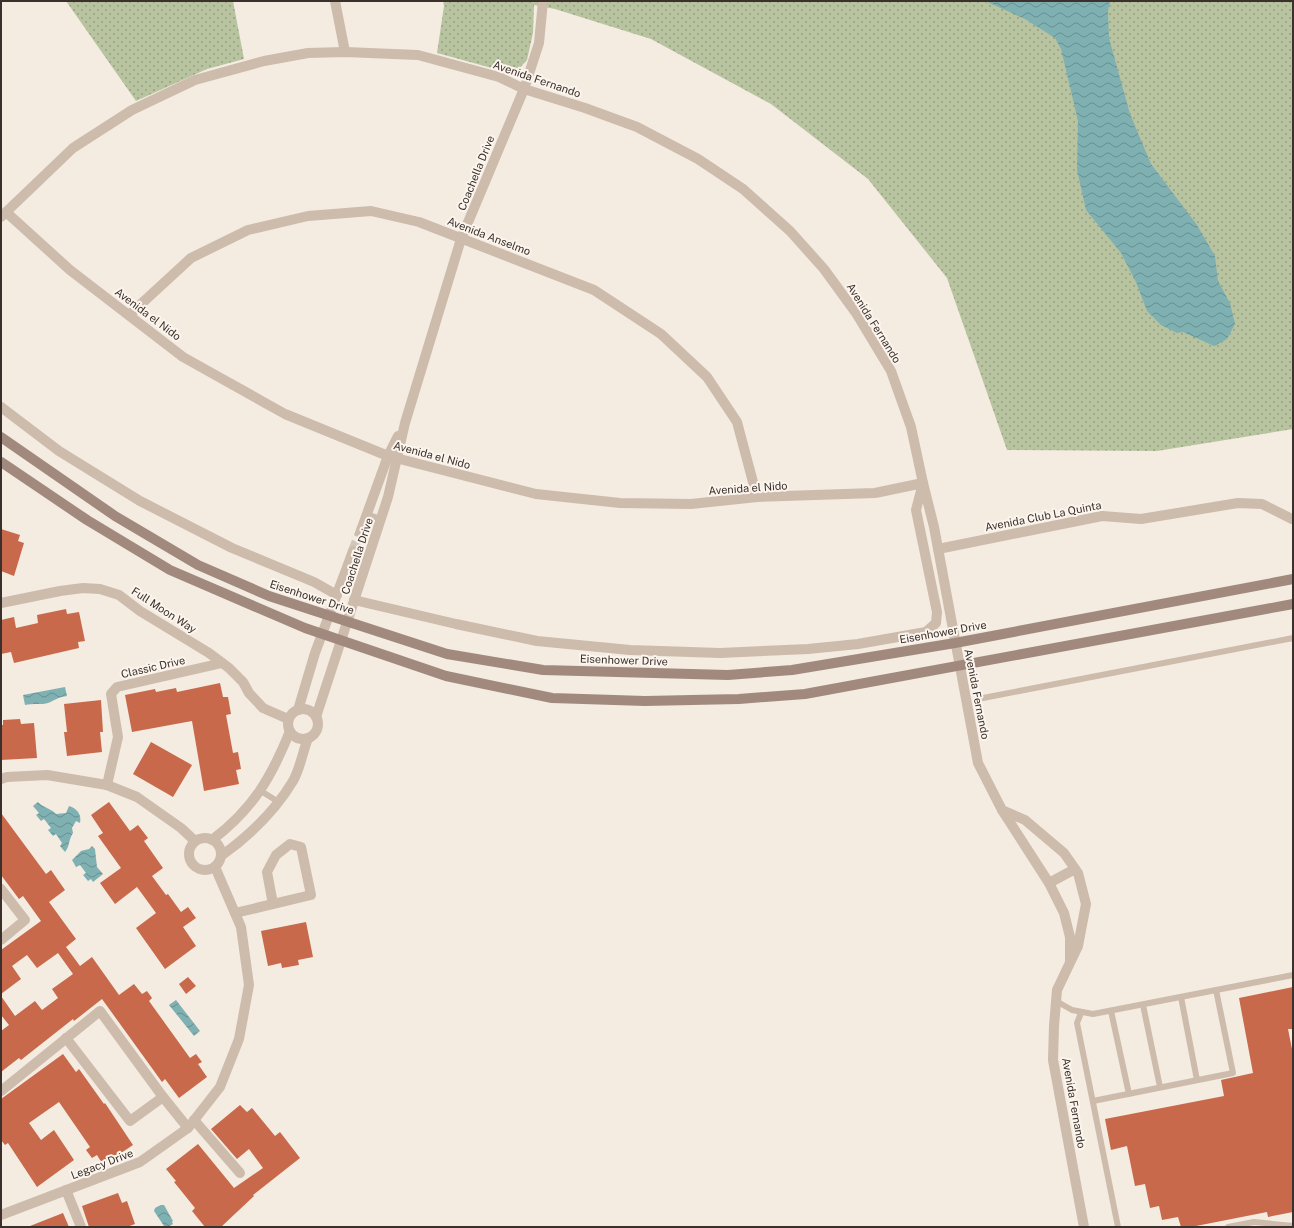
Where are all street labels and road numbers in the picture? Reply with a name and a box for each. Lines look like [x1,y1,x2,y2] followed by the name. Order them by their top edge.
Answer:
[492,58,582,100] street label: Avenida Fernando
[455,134,497,212] street label: Coachella Drive
[446,215,532,257] street label: Avenida Anselmo
[845,281,903,365] street label: Avenida Fernando
[113,285,183,343] street label: Avenida el Nido
[392,439,472,471] street label: Avenida el Nido
[708,479,788,497] street label: Avenida el Nido
[984,499,1102,533] street label: Avenida Club La Quinta
[339,516,375,596] street label: Coachella Drive
[268,578,356,616] street label: Eisenhower Drive
[129,585,199,635] street label: Full Moon Way
[899,618,987,646] street label: Eisenhower Drive
[962,648,992,740] street label: Avenida Fernando
[580,652,668,668] street label: Eisenhower Drive
[120,654,186,680] street label: Classic Drive
[1060,1057,1088,1149] street label: Avenida Fernando
[69,1147,135,1181] street label: Legacy Drive

